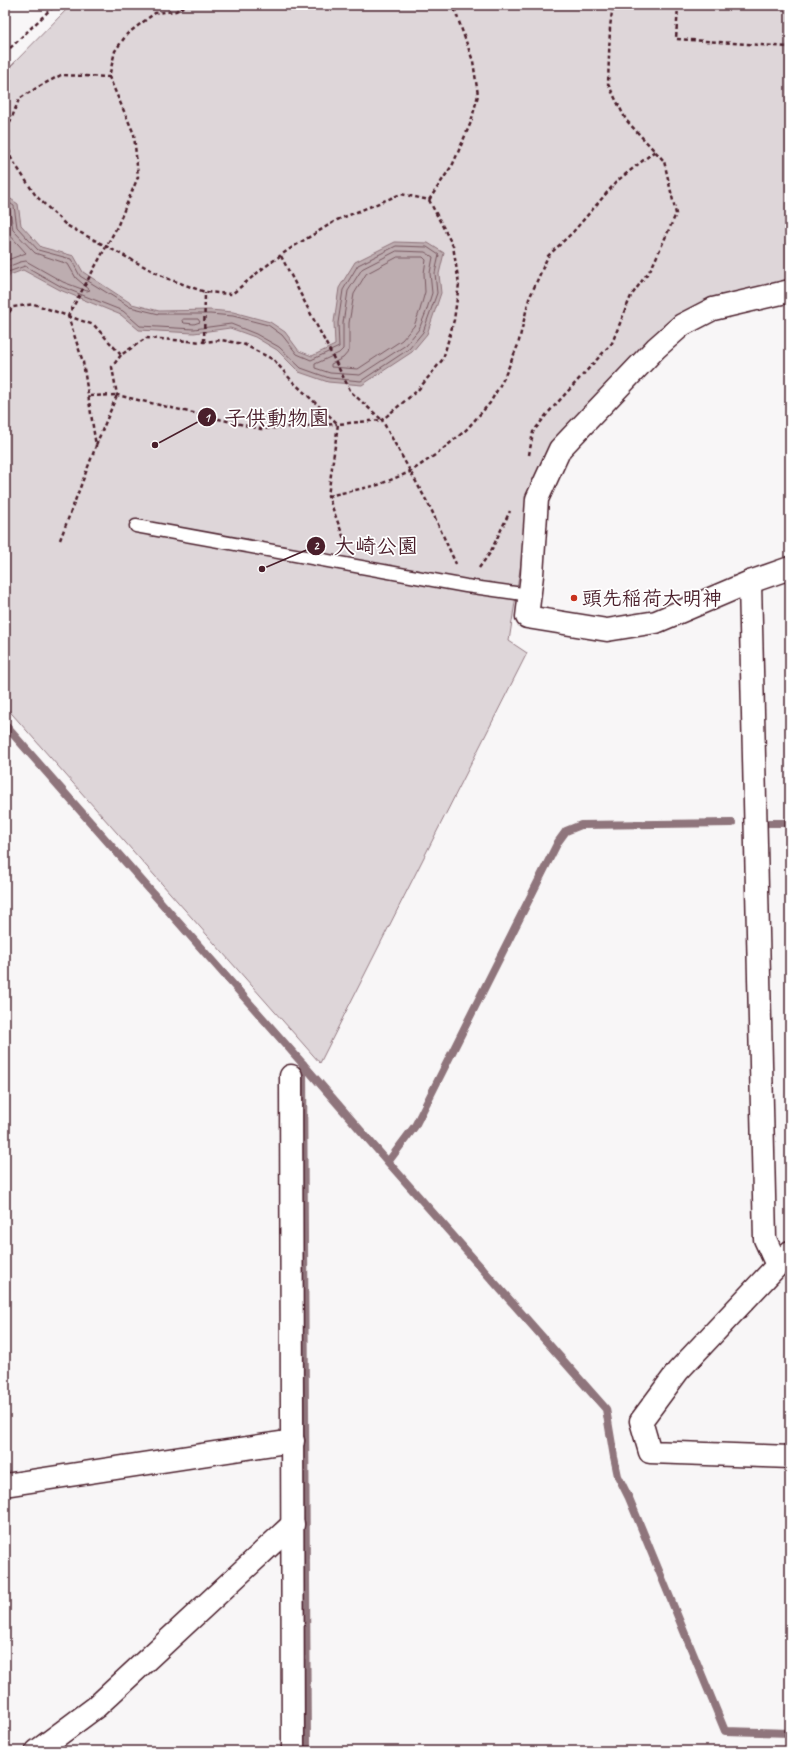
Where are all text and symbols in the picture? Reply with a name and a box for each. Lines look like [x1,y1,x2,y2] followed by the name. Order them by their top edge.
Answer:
[197,401,338,434] callout: 子供動物園
[225,405,330,431] text: 子供動物園
[204,410,211,426] text: 1
[306,529,426,562] callout: 大崎公園
[334,533,418,559] text: 大崎公園
[313,538,320,554] text: 2
[582,586,722,611] place label: 頭先稲荷大明神
[569,593,579,603] marker: 頭先稲荷大明神

